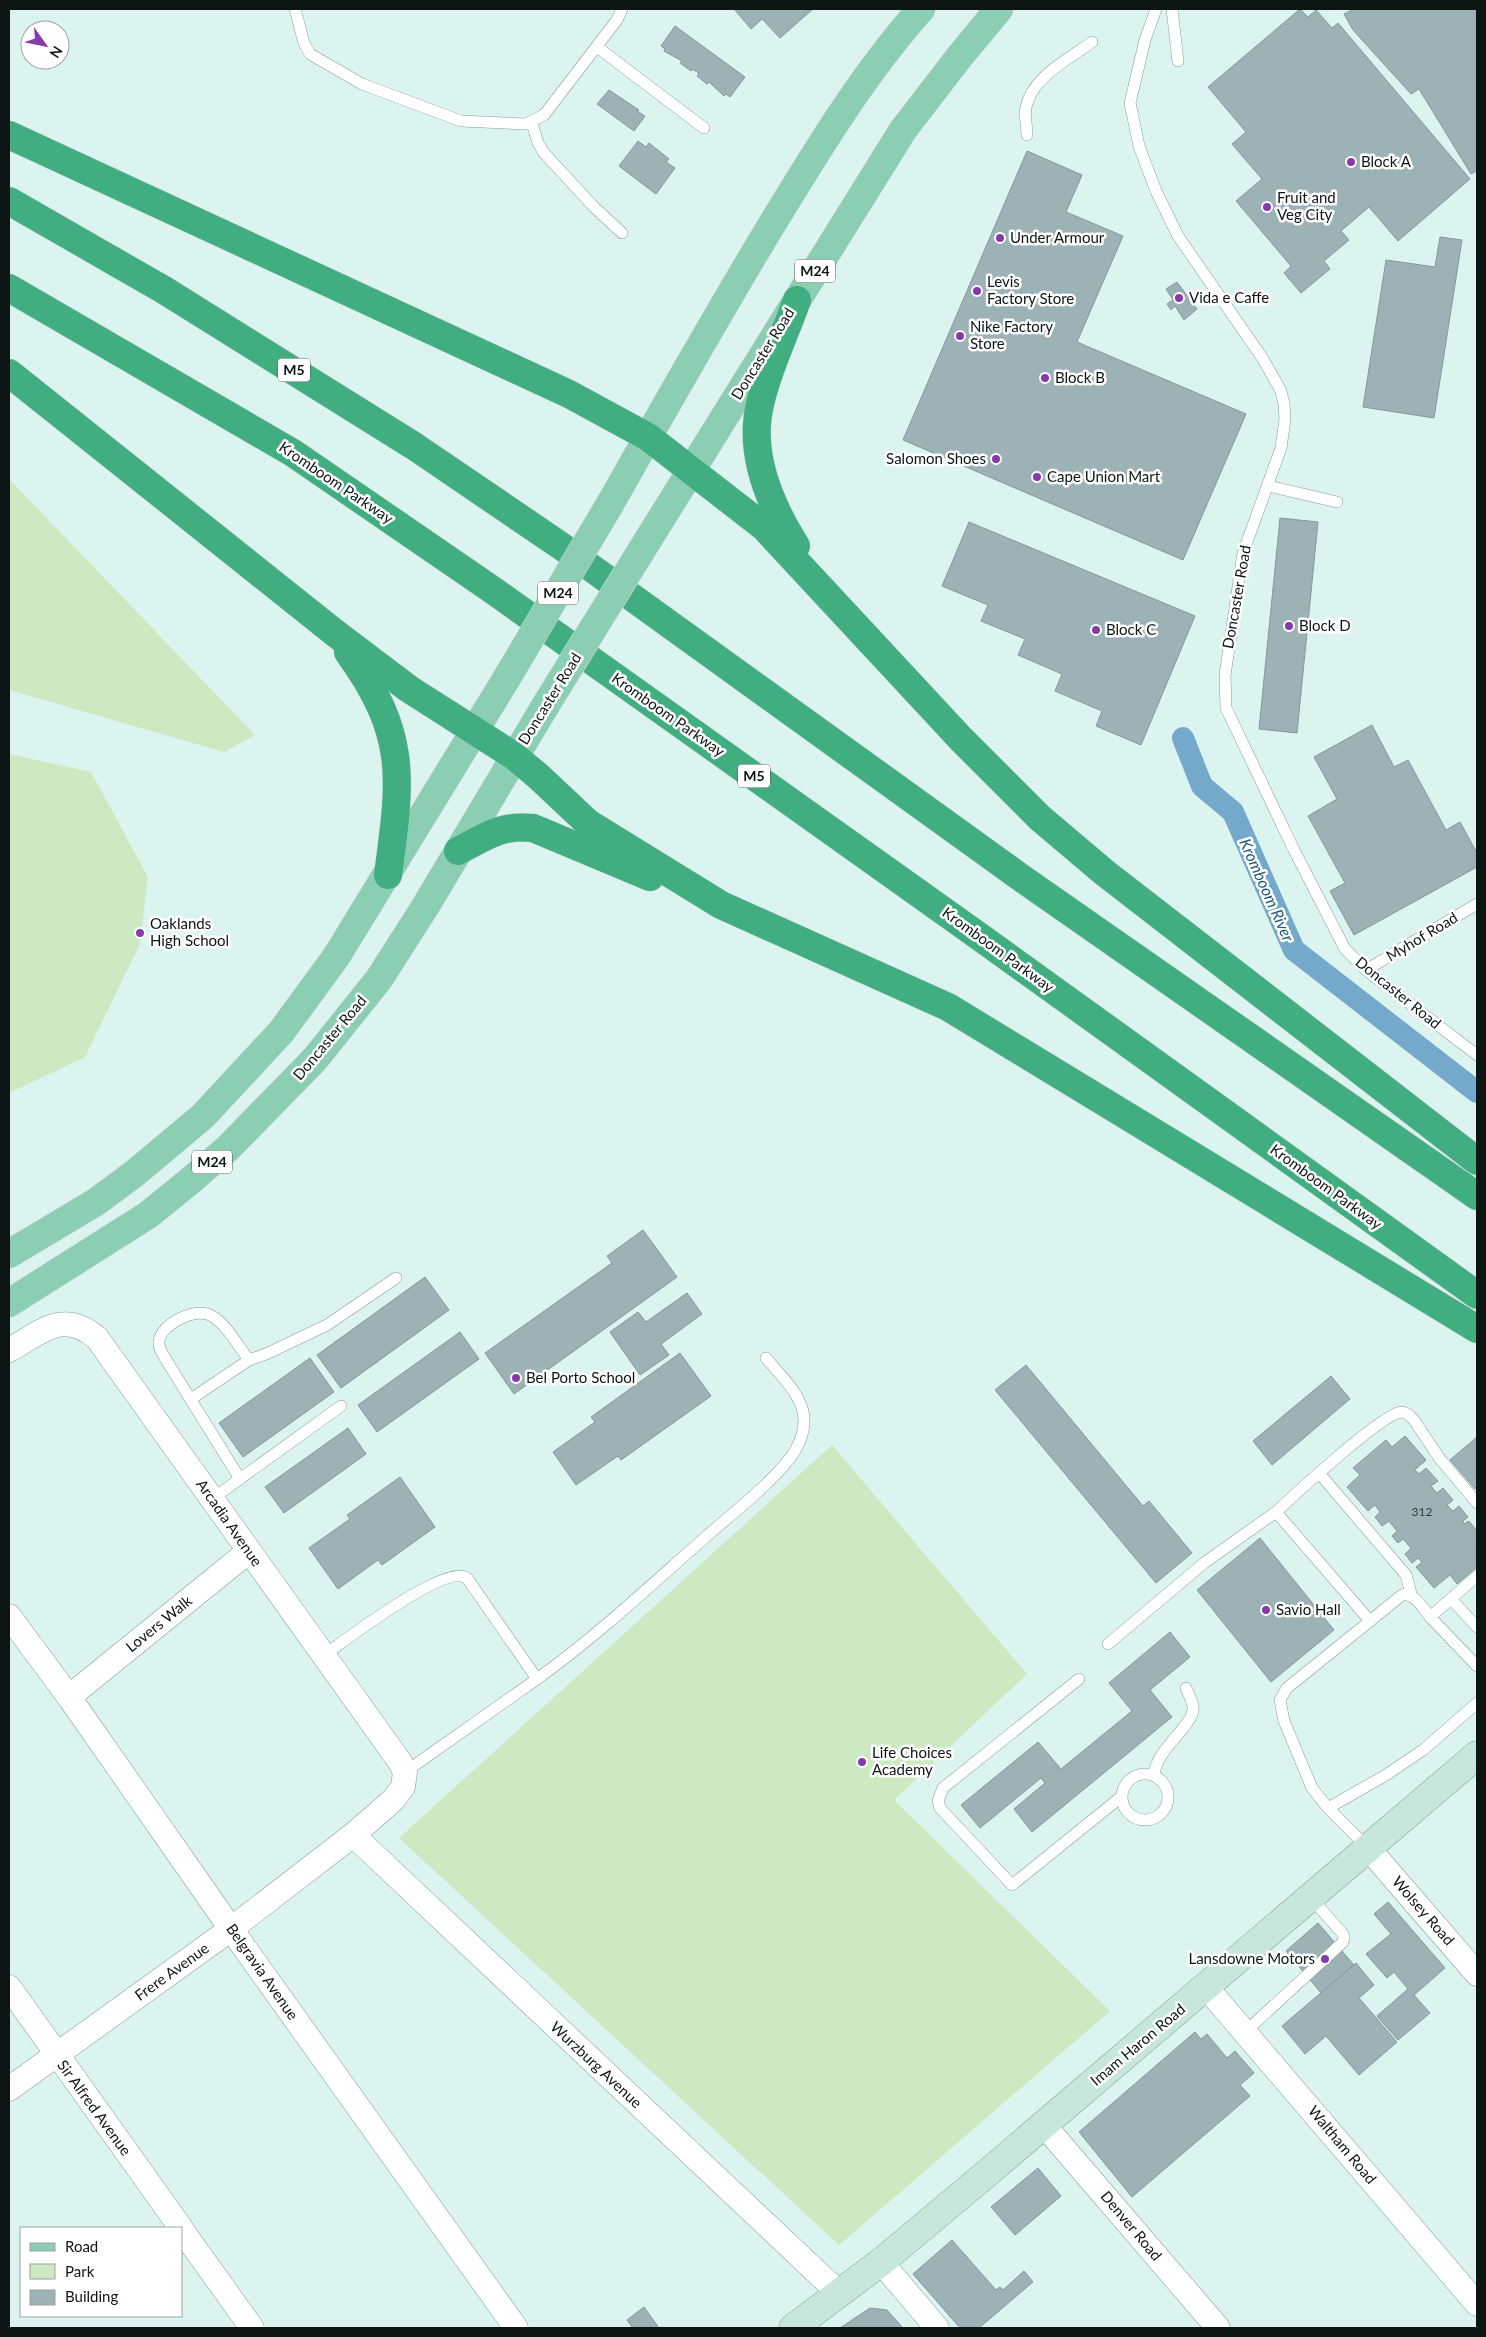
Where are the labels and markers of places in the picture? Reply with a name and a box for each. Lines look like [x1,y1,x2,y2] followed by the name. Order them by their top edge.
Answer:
[1361,152,1412,170] place label: Block A
[1345,156,1357,168] marker: Block A
[1277,188,1336,223] place label: Fruit and Veg City
[1261,201,1273,213] marker: Fruit and Veg City
[1010,228,1105,246] place label: Under Armour
[994,232,1006,244] marker: Under Armour
[987,272,1074,307] place label: Levis Factory Store
[971,285,983,297] marker: Levis Factory Store
[1189,288,1269,306] place label: Vida e Caffe
[1173,292,1185,304] marker: Vida e Caffe
[970,317,1053,352] place label: Nike Factory Store
[954,330,966,342] marker: Nike Factory Store
[1055,368,1105,386] place label: Block B
[1039,372,1051,384] marker: Block B
[886,449,986,467] place label: Salomon Shoes
[990,453,1002,465] marker: Salomon Shoes
[1047,467,1161,485] place label: Cape Union Mart
[1031,471,1043,483] marker: Cape Union Mart
[1299,616,1351,634] place label: Block D
[1106,620,1156,638] place label: Block C
[1283,620,1295,632] marker: Block D
[1090,624,1102,636] marker: Block C
[150,914,229,949] place label: Oaklands High School
[134,927,146,939] marker: Oaklands High School
[526,1368,635,1386] place label: Bel Porto School
[510,1372,522,1384] marker: Bel Porto School
[1276,1600,1341,1618] place label: Savio Hall
[1260,1604,1272,1616] marker: Savio Hall
[872,1743,952,1778] place label: Life Choices Academy
[856,1756,868,1768] marker: Life Choices Academy
[1188,1949,1315,1967] place label: Lansdowne Motors
[1319,1953,1331,1965] marker: Lansdowne Motors

